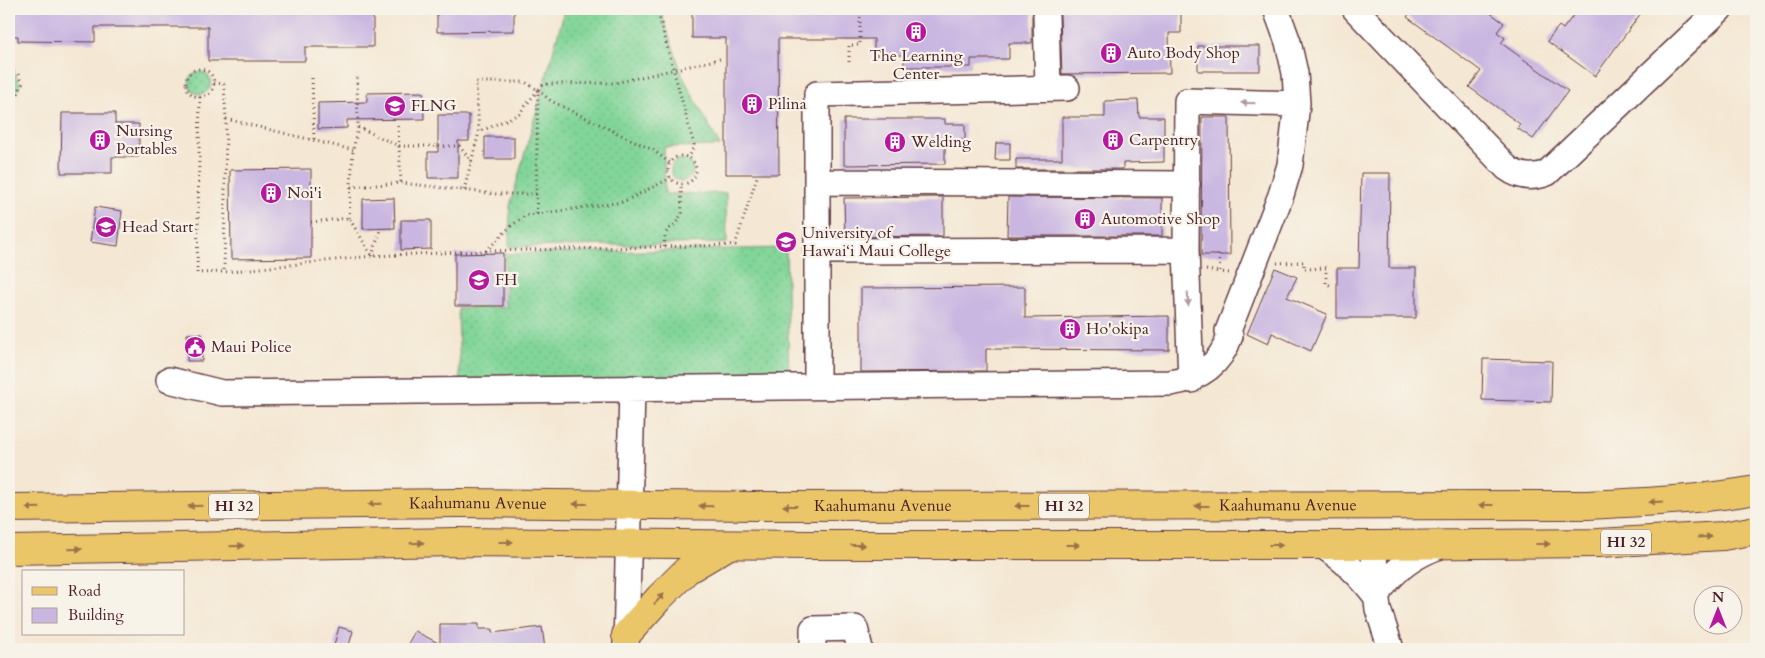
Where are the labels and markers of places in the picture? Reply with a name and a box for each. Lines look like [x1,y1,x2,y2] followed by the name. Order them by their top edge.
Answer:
[904,20,928,44] building icon: The Learning Center
[1099,41,1123,65] building icon: Auto Body Shop
[1127,42,1240,64] place label: Auto Body Shop
[869,45,963,85] place label: The Learning Center
[740,92,764,116] building icon: Pilina
[768,93,807,115] place label: Pilina
[383,94,407,118] school or university icon: FLNG
[411,95,456,117] place label: FLNG
[116,120,177,160] place label: Nursing Portables
[88,128,112,152] building icon: Nursing Portables
[1101,128,1125,152] building icon: Carpentry
[1129,129,1199,151] place label: Carpentry
[883,130,907,154] building icon: Welding
[910,131,971,153] place label: Welding
[259,181,283,205] building icon: Noi'i
[287,182,322,204] place label: Noi'i
[1073,207,1097,231] building icon: Automotive Shop
[1101,208,1220,230] place label: Automotive Shop
[94,215,118,239] school or university icon: Head Start
[122,216,193,238] place label: Head Start
[802,222,951,262] place label: University of Hawai‘i Maui College
[774,230,798,254] school or university icon: University of Hawai‘i Maui College
[467,268,491,292] school or university icon: FH
[495,269,518,291] place label: FH
[1058,317,1082,341] building icon: Ho'okipa
[1086,318,1149,340] place label: Ho'okipa
[183,335,207,359] public building icon: Maui Police
[211,336,292,358] place label: Maui Police

